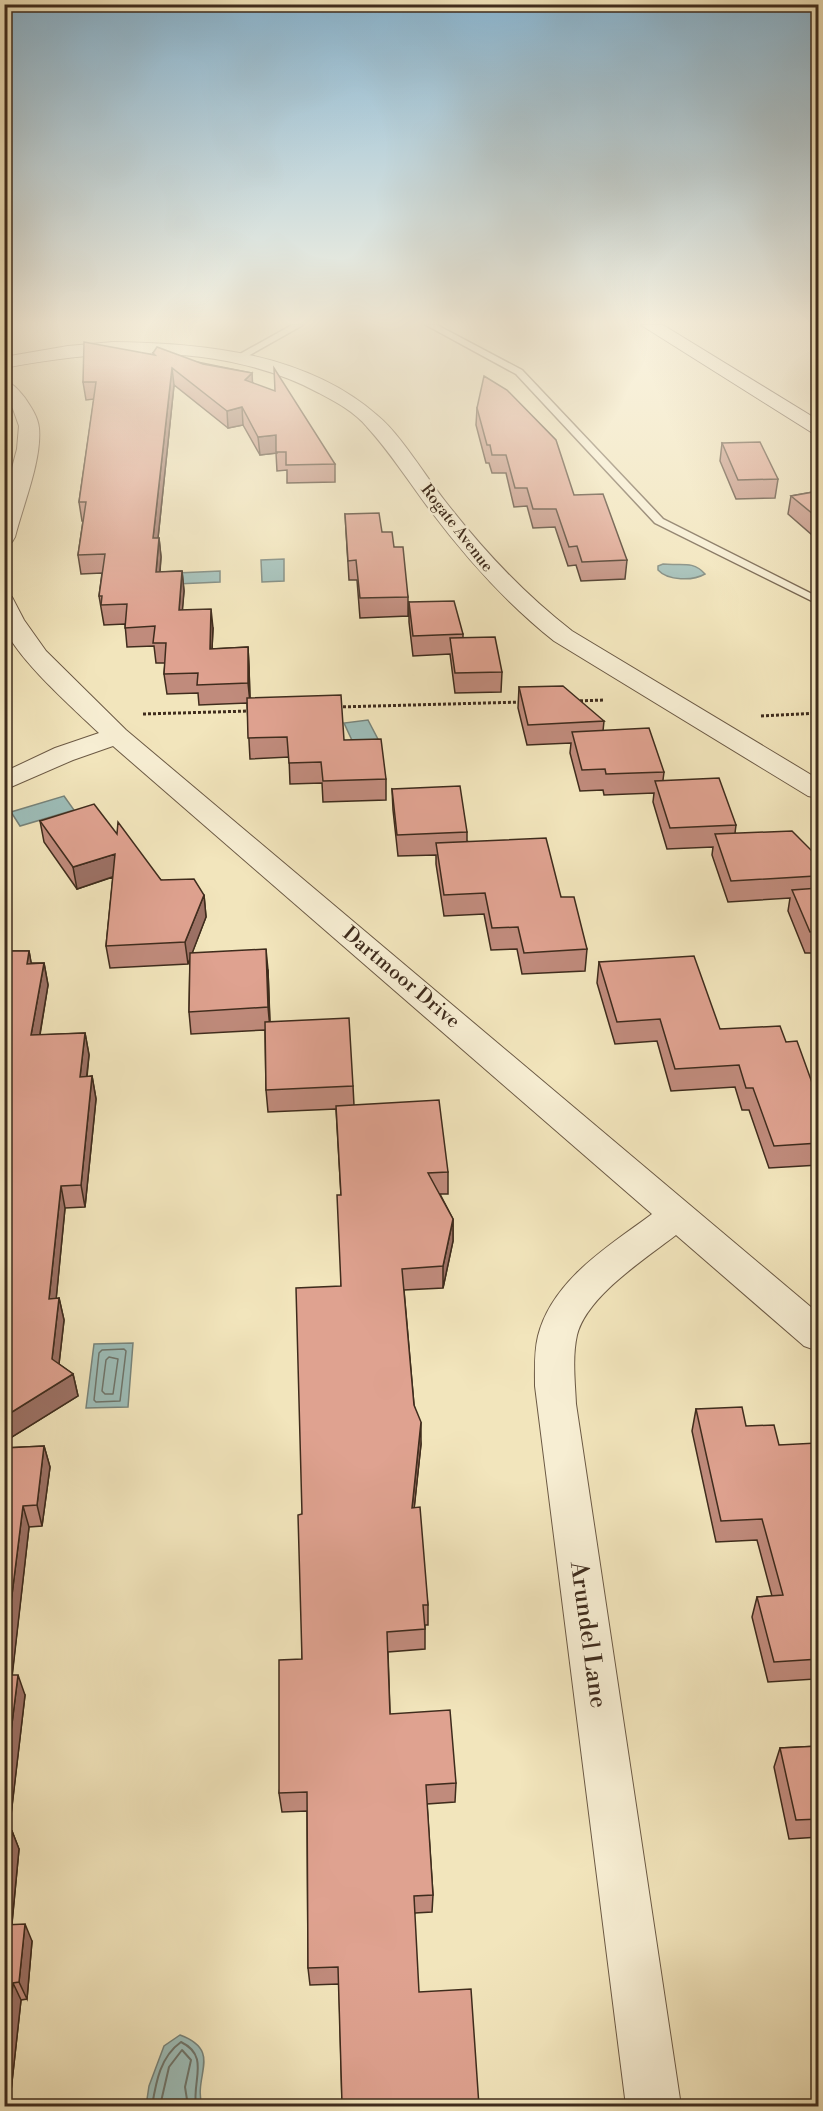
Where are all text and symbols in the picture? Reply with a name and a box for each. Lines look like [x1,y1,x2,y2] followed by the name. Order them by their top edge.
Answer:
[417,480,497,576] street label: Rogate Avenue
[337,922,465,1034] street label: Dartmoor Drive
[563,1559,613,1710] street label: Arundel Lane

